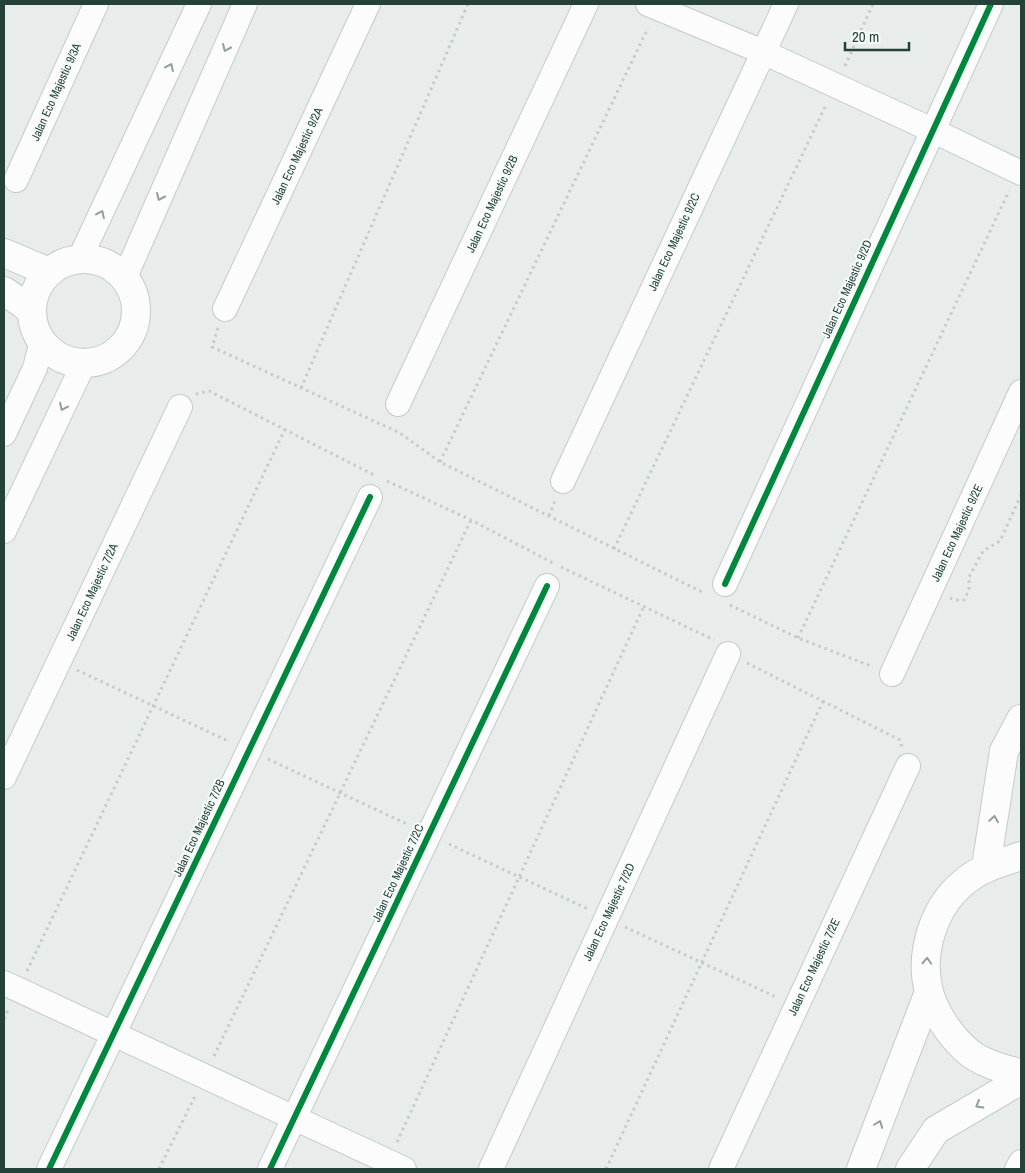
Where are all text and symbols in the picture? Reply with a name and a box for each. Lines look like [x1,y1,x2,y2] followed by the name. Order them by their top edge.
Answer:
[845,20,909,52] scale bar
[852,26,879,47] text: 20 m
[27,40,85,143] street label: Jalan Eco Majestic 9/3A
[221,43,232,52] one-way arrow
[164,63,175,72] one-way arrow
[267,104,327,207] street label: Jalan Eco Majestic 9/2A
[462,152,522,255] street label: Jalan Eco Majestic 9/2B
[644,191,704,293] street label: Jalan Eco Majestic 9/2C
[156,192,167,201] one-way arrow
[95,210,105,219] one-way arrow
[818,237,876,341] street label: Jalan Eco Majestic 9/2D
[58,402,69,411] one-way arrow
[927,482,987,584] street label: Jalan Eco Majestic 9/2E
[62,540,122,643] street label: Jalan Eco Majestic 7/2A
[169,776,229,879] street label: Jalan Eco Majestic 7/2B
[988,814,998,823] one-way arrow
[368,822,428,924] street label: Jalan Eco Majestic 7/2C
[579,861,639,963] street label: Jalan Eco Majestic 7/2D
[784,916,844,1018] street label: Jalan Eco Majestic 7/2E
[921,957,932,965] one-way arrow
[976,1099,985,1109] one-way arrow
[873,1120,883,1129] one-way arrow

